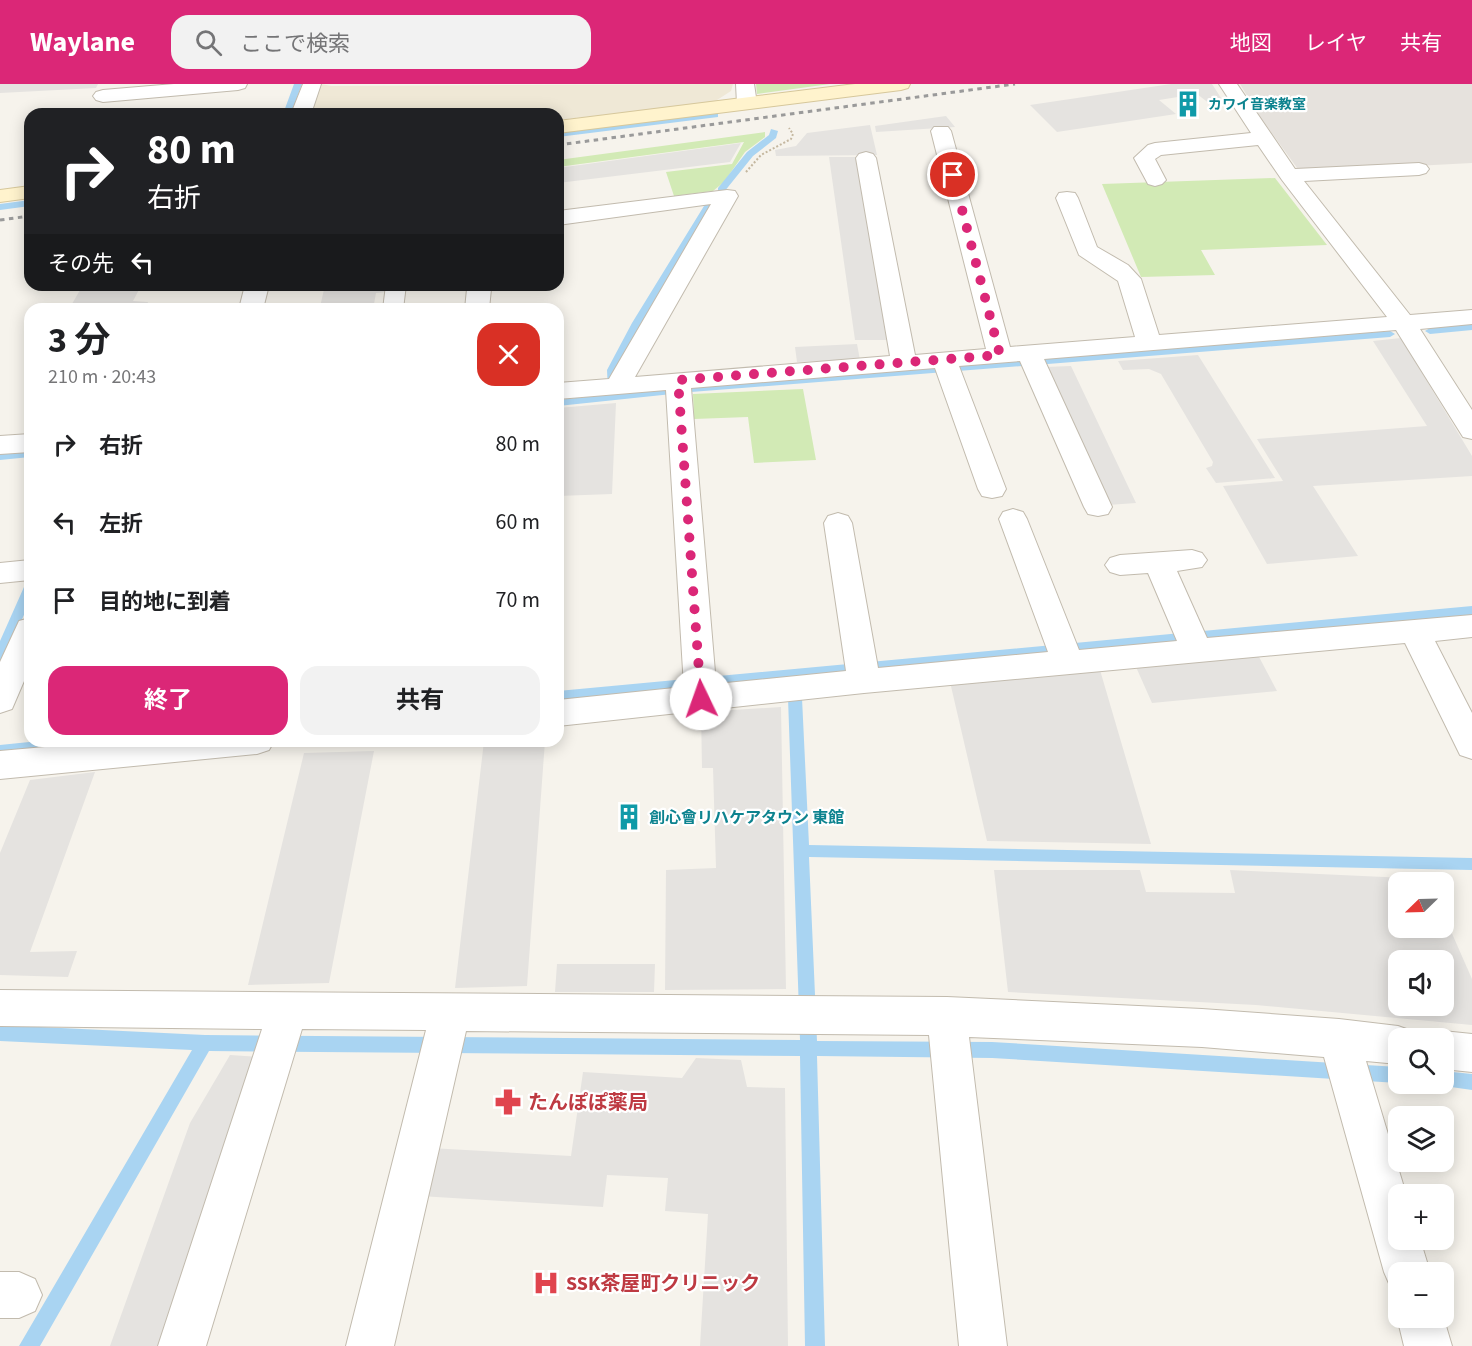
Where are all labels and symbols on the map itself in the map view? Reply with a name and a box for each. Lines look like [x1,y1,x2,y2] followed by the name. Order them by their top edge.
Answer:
[1173,89,1203,119] building icon: カワイ音楽教室
[1208,95,1306,115] place label: カワイ音楽教室
[927,149,978,200] pin
[669,667,733,731] position arrow
[614,802,644,832] building icon: 創心會リハケアタウン 東館
[649,807,844,829] place label: 創心會リハケアタウン 東館
[1388,872,1454,938] north arrow
[493,1087,523,1117] pharmacy icon: たんぽぽ薬局
[528,1089,648,1117] place label: たんぽぽ薬局
[531,1268,561,1298] hospital icon: SSK茶屋町クリニック
[566,1270,760,1298] place label: SSK茶屋町クリニック

